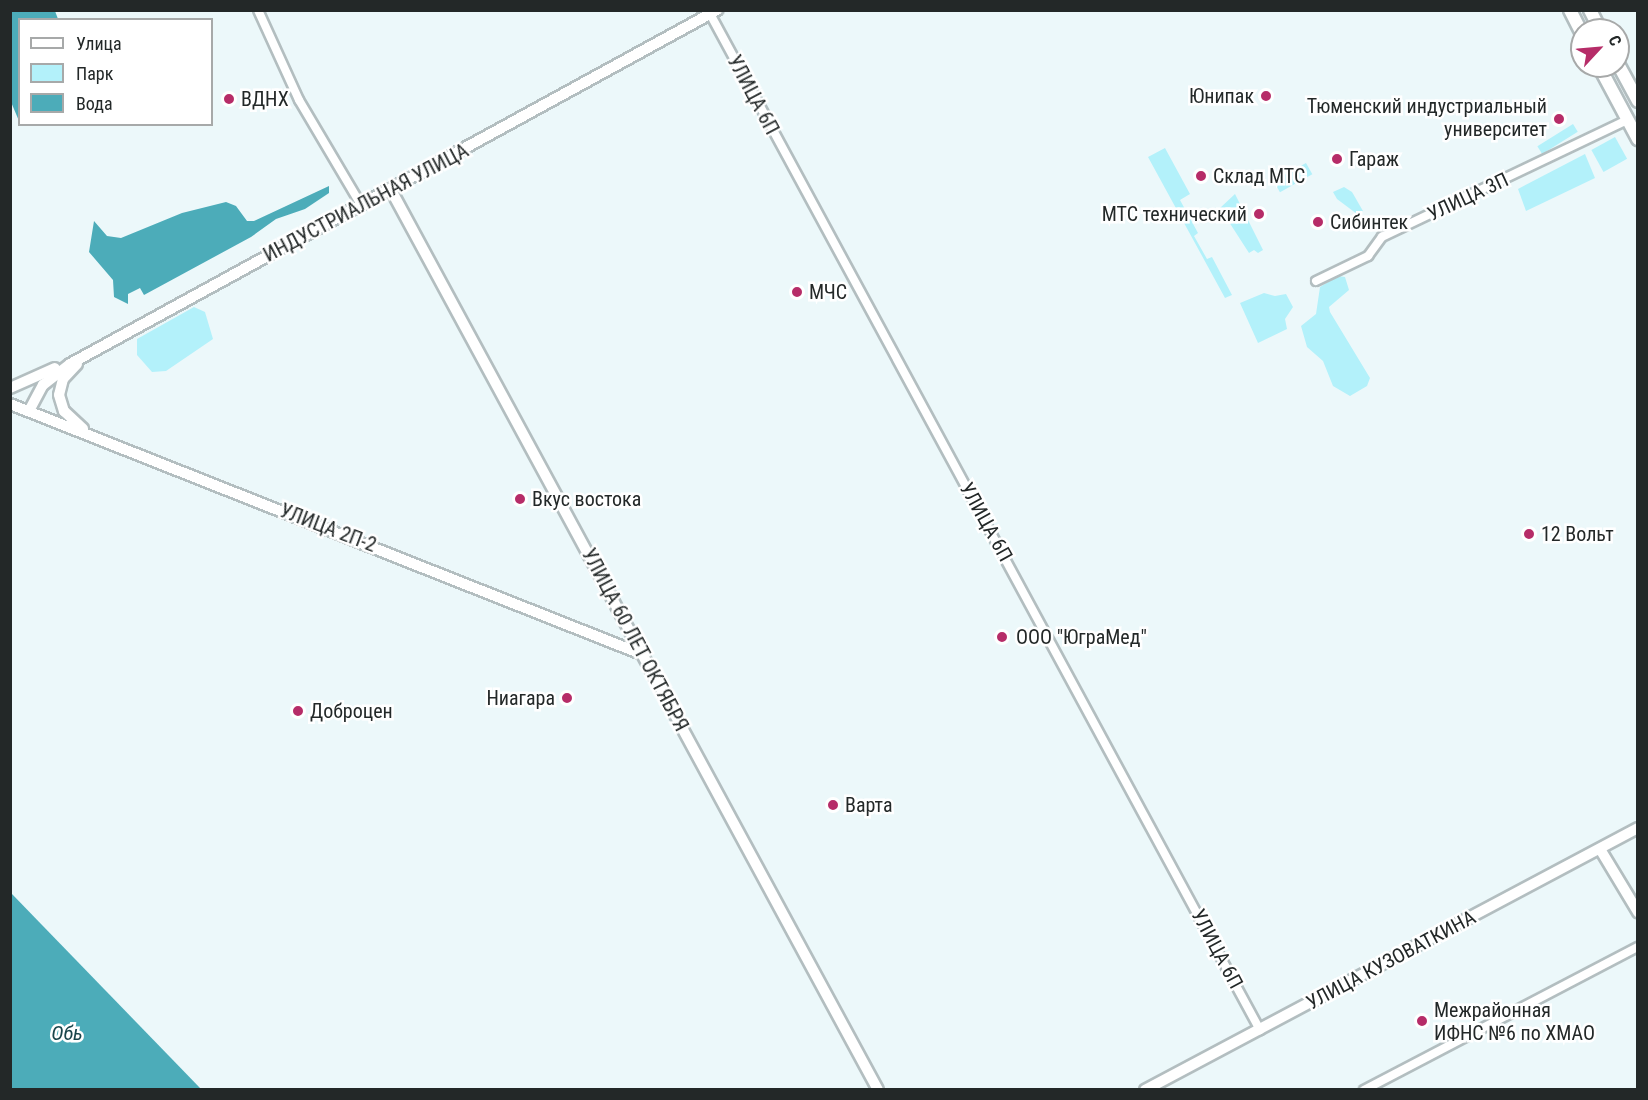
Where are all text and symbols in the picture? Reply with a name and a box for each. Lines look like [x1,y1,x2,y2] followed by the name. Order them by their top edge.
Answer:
[18,18,213,126] legend
[1570,18,1630,78] north arrow
[76,33,122,54] text: Улица
[1604,33,1625,49] text: С
[722,51,784,139] street label: УЛИЦА 6П
[76,63,113,84] text: Парк
[1189,84,1254,108] place label: Юнипак
[241,87,289,111] place label: ВДНХ
[1259,89,1273,103] marker: Юнипак
[222,92,236,106] marker: ВДНХ
[76,93,113,114] text: Вода
[1307,95,1547,142] place label: Тюменский индустриальный университет
[1552,112,1566,126] marker: Тюменский индустриальный университет
[259,139,473,267] street label: ИНДУСТРИАЛЬНАЯ УЛИЦА
[1349,147,1399,171] place label: Гараж
[1330,152,1344,166] marker: Гараж
[1213,164,1305,188] place label: Склад МТС
[1424,168,1512,226] street label: УЛИЦА 3П
[1194,169,1208,183] marker: Склад МТС
[1102,202,1247,226] place label: МТС технический
[1252,207,1266,221] marker: МТС технический
[1330,210,1408,234] place label: Сибинтек
[1311,215,1325,229] marker: Сибинтек
[809,280,847,304] place label: МЧС
[790,285,804,299] marker: МЧС
[955,478,1017,566] street label: УЛИЦА 6П
[532,487,641,511] place label: Вкус востока
[513,492,527,506] marker: Вкус востока
[276,499,380,557] street label: УЛИЦА 2П-2
[1541,522,1614,546] place label: 12 Вольт
[1522,527,1536,541] marker: 12 Вольт
[576,544,694,736] street label: УЛИЦА 60 ЛЕТ ОКТЯБРЯ
[1016,625,1147,649] place label: ООО "ЮграМед"
[993,628,1011,646] marker: ООО "ЮграМед"
[486,686,555,710] place label: Ниагара
[560,691,574,705] marker: Ниагара
[310,699,393,723] place label: Доброцен
[291,704,305,718] marker: Доброцен
[845,793,893,817] place label: Варта
[826,798,840,812] marker: Варта
[1186,905,1248,993] street label: УЛИЦА 6П
[1302,905,1480,1015] street label: УЛИЦА КУЗОВАТКИНА
[1434,998,1595,1045] place label: Межрайонная ИФНС №6 по ХМАО
[1415,1014,1429,1028] marker: Межрайонная ИФНС №6 по ХМАО
[51,1020,83,1046] water label: Обь

